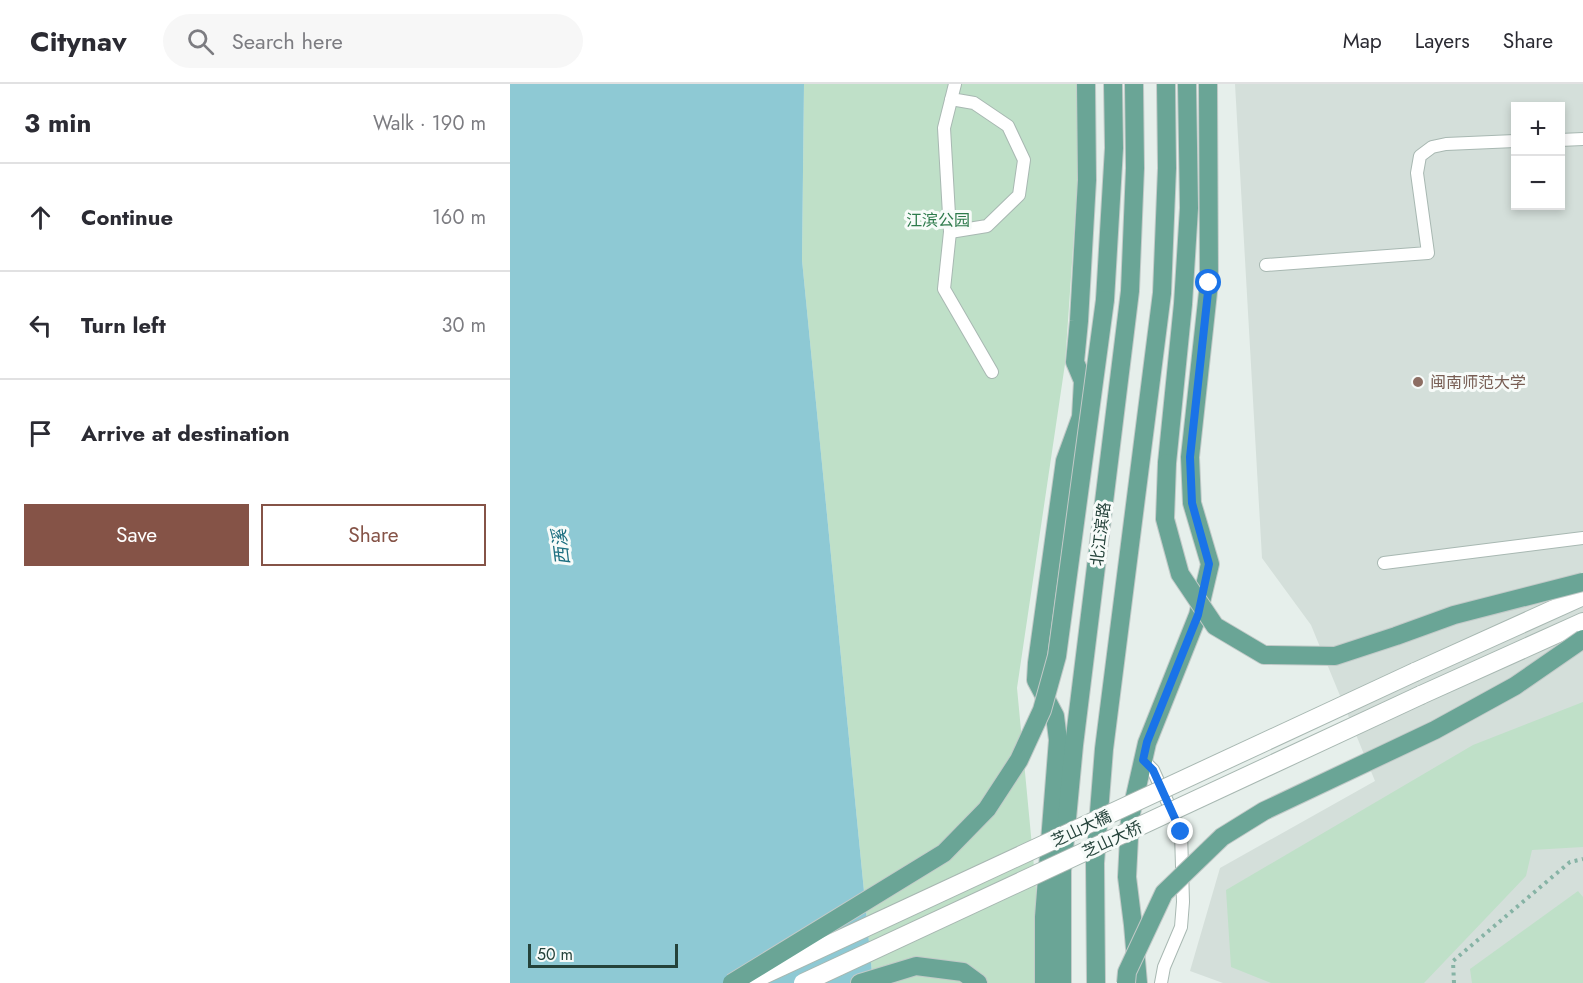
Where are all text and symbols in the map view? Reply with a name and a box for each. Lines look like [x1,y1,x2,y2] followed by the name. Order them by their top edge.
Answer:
[163,14,583,68] search box
[30,21,127,62] text: Citynav
[184,25,217,58] icon: search
[232,25,343,57] text: Search here
[1343,26,1382,56] text: Map
[1415,26,1470,56] text: Layers
[1503,26,1553,56] text: Share
[1511,102,1565,210] map controls
[1511,102,1565,156] button: +
[24,104,91,142] text: 3 min
[373,109,486,138] text: Walk · 190 m
[1511,156,1565,210] button: −
[24,201,57,234] icon: ahead
[81,201,173,233] text: Continue
[432,203,486,232] text: 160 m
[906,209,970,232] park label: 江滨公园
[1195,269,1221,295] route start
[24,309,57,342] icon: left
[81,309,166,341] text: Turn left
[441,311,486,340] text: 30 m
[1430,371,1526,394] place label: 闽南师范大学
[1411,375,1425,389] marker: 闽南师范大学
[24,417,57,450] icon: arrive
[81,417,290,449] text: Arrive at destination
[1085,501,1116,567] street label: 北江滨路
[24,504,249,566] button: Save
[261,504,486,566] button: Share
[546,526,576,566] water label: 西溪
[1047,805,1115,852] street label: 芝山大橋
[1078,816,1146,863] street label: 芝山大桥
[1167,818,1193,844] route end
[528,941,678,968] scale bar
[537,943,573,966] text: 50 m

